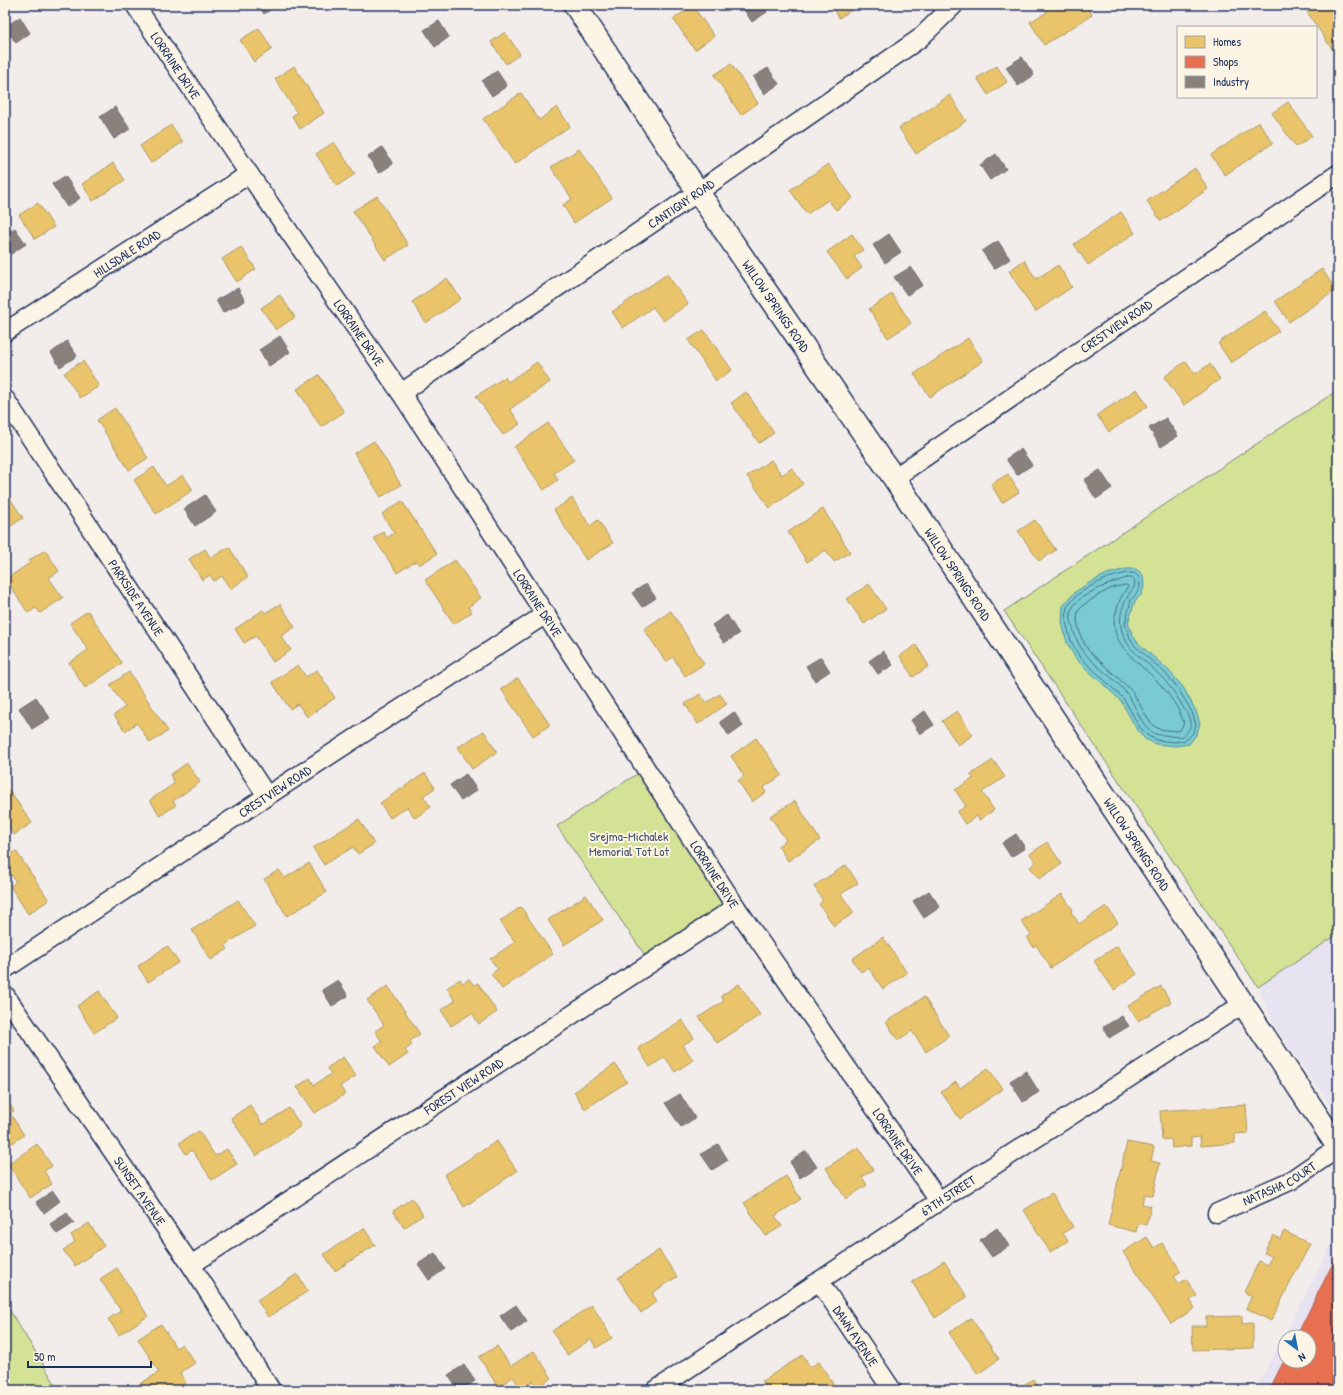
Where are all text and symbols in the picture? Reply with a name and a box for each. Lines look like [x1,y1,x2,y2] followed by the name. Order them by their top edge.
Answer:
[1177,26,1317,98] legend
[147,28,205,103] street label: LORRAINE DRIVE
[1213,33,1241,50] text: Homes
[1213,53,1239,70] text: Shops
[1213,73,1249,90] text: Industry
[644,174,719,233] street label: CANTIGNY ROAD
[90,224,164,282] street label: HILLSDALE ROAD
[738,256,815,356] street label: WILLOW SPRINGS ROAD
[1076,295,1156,357] street label: CRESTVIEW ROAD
[330,296,389,370] street label: LORRAINE DRIVE
[920,524,996,625] street label: WILLOW SPRINGS ROAD
[104,556,168,640] street label: PARKSIDE AVENUE
[509,566,567,640] street label: LORRAINE DRIVE
[235,760,315,822] street label: CRESTVIEW ROAD
[1100,794,1175,895] street label: WILLOW SPRINGS ROAD
[589,827,669,860] park label: Srejma-Michalek Memorial Tot Lot
[686,837,743,912] street label: LORRAINE DRIVE
[419,1053,507,1119] street label: FOREST VIEW ROAD
[869,1105,927,1179] street label: LORRAINE DRIVE
[110,1153,170,1229] street label: SUNSET AVENUE
[1240,1156,1320,1210] street label: NATASHA COURT
[917,1170,980,1220] street label: 67TH STREET
[829,1302,883,1370] street label: DAWN AVENUE
[1277,1329,1317,1369] north arrow
[28,1343,151,1369] scale bar
[34,1348,55,1365] text: 50 m
[1296,1350,1308,1365] text: N

